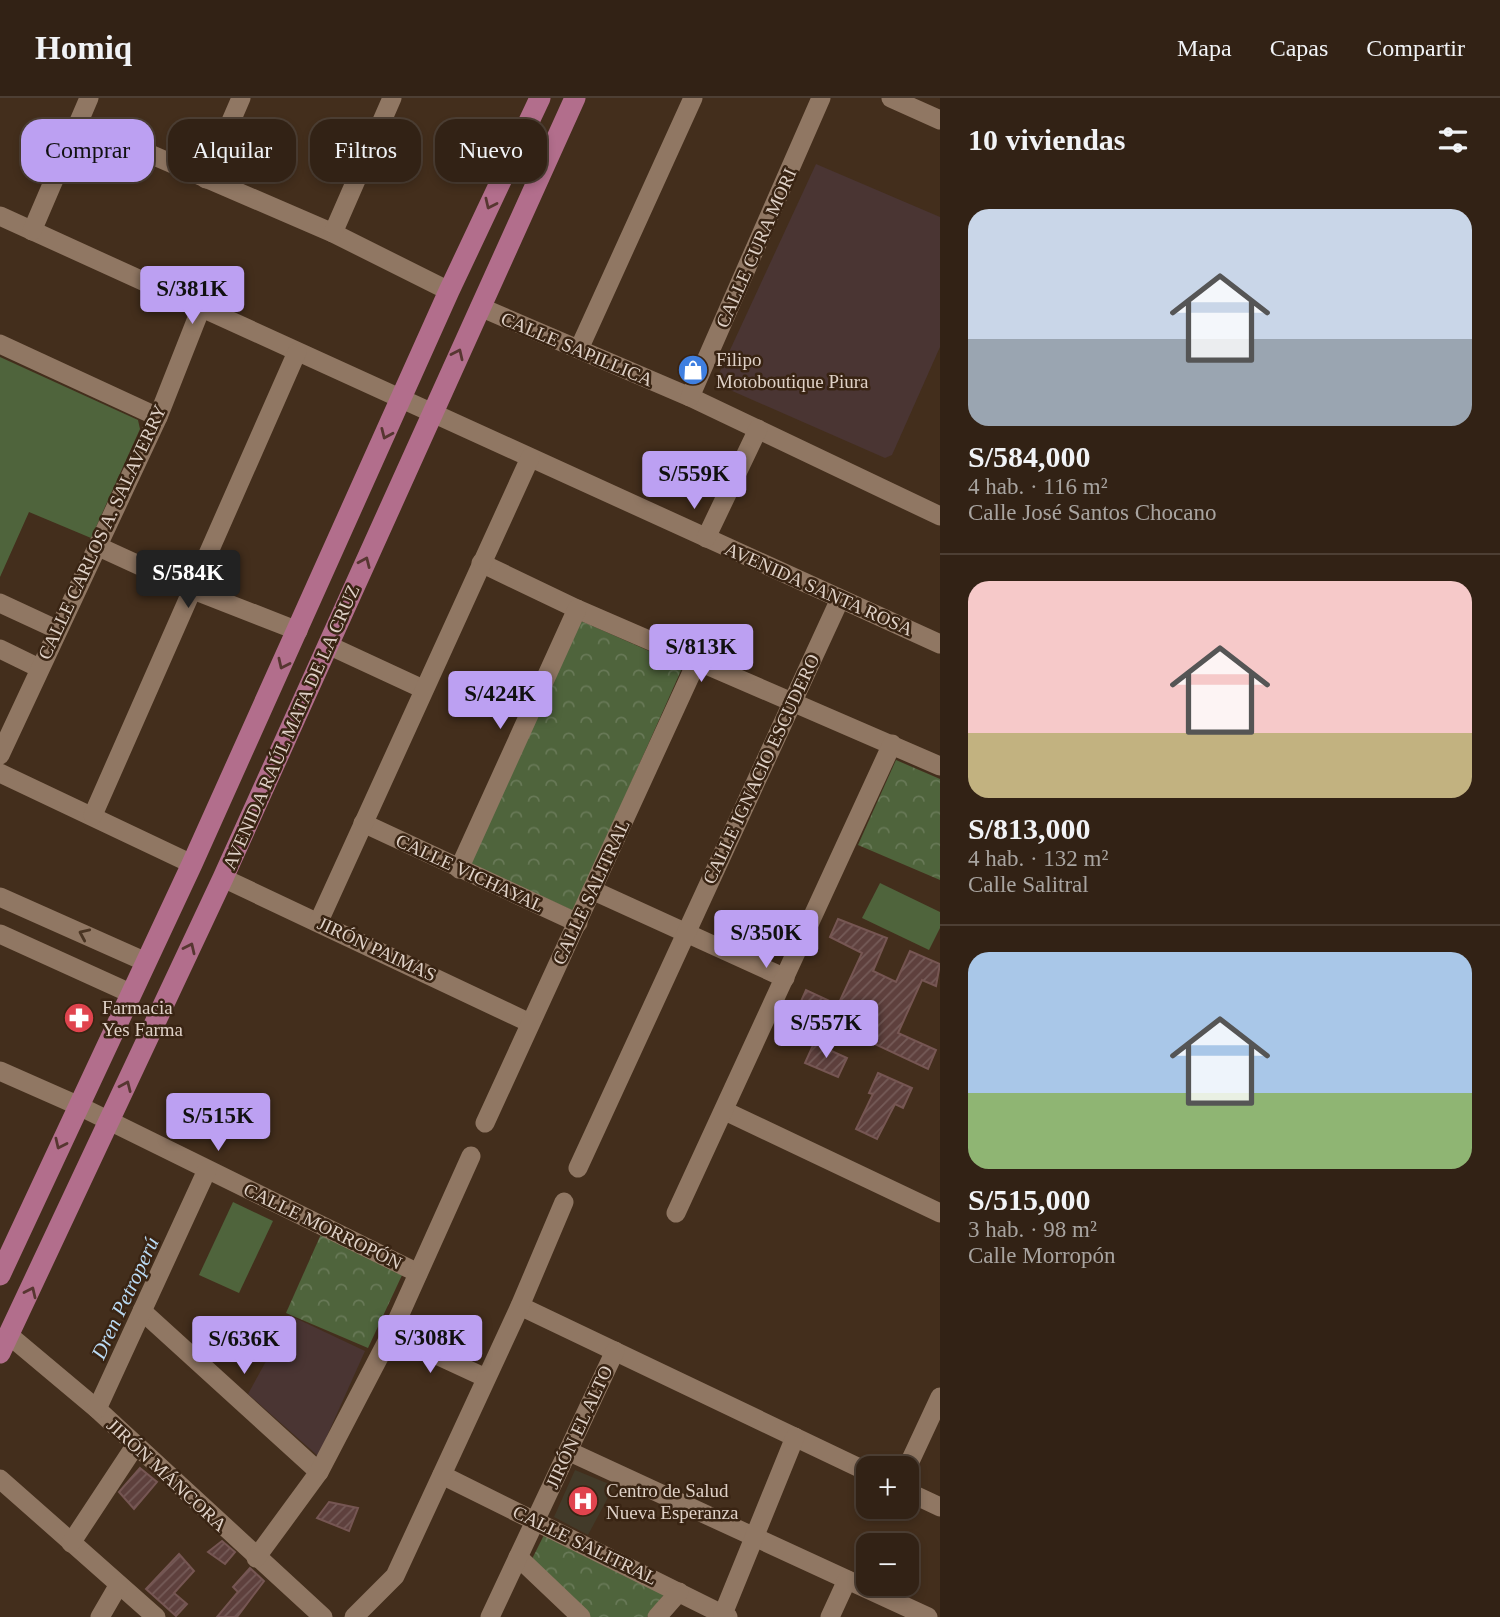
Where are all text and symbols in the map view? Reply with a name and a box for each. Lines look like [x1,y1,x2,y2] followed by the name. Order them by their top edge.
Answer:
[35,30,132,66] text: Homiq
[1177,35,1232,61] text: Mapa
[1270,35,1328,61] text: Capas
[1366,35,1465,61] text: Compartir
[21,119,154,182] chip: Comprar
[168,119,296,182] chip: Alquilar
[310,119,421,182] chip: Filtros
[435,119,547,182] chip: Nuevo
[1434,121,1472,159] icon: filters
[968,123,1126,156] text: 10 viviendas
[711,165,801,331] street label: CALLE CURA MORI
[484,197,498,209] one-way arrow
[1157,255,1283,381] icon: home
[135,266,249,326] pin: S/381K
[156,276,228,301] text: S/381K
[498,307,656,391] street label: CALLE SAPILLICA
[450,349,464,362] one-way arrow
[716,349,869,392] place label: Filipo Motoboutique Piura
[676,353,710,387] shop icon: Filipo Motoboutique Piura
[34,401,170,663] street label: CALLE CARLOS A. SALAVERRY
[380,427,394,439] one-way arrow
[968,440,1091,473] text: S/584,000
[637,452,751,511] pin: S/559K
[658,461,730,486] text: S/559K
[968,474,1108,499] text: 4 hab. · 116 m²
[968,500,1217,525] text: Calle José Santos Chocano
[722,538,917,640] street label: AVENIDA SANTA ROSA
[131,550,245,610] pin: S/584K
[357,557,371,569] one-way arrow
[152,560,224,585] text: S/584K
[218,581,364,873] street label: AVENIDA RAÚL MATA DE LA CRUZ
[644,624,758,684] pin: S/813K
[1157,627,1283,753] icon: home
[665,634,737,659] text: S/813K
[698,651,824,887] street label: CALLE IGNACIO ESCUDERO
[277,656,291,669] one-way arrow
[443,672,557,731] pin: S/424K
[464,681,536,706] text: S/424K
[968,812,1091,845] text: S/813,000
[548,816,634,968] street label: CALLE SALITRAL
[393,829,547,917] street label: CALLE VICHAYAL
[968,846,1108,871] text: 4 hab. · 132 m²
[968,872,1089,897] text: Calle Salitral
[709,910,823,970] pin: S/350K
[314,912,440,986] street label: JIRÓN PAIMAS
[730,920,802,945] text: S/350K
[78,928,91,942] one-way arrow
[182,943,196,955] one-way arrow
[102,997,184,1040] place label: Farmacia Yes Farma
[1157,998,1283,1124] icon: home
[769,1000,883,1060] pin: S/557K
[62,1001,96,1035] pharmacy icon: Farmacia Yes Farma
[790,1010,862,1035] text: S/557K
[118,1081,132,1093] one-way arrow
[161,1094,275,1153] pin: S/515K
[182,1103,254,1128] text: S/515K
[54,1137,68,1149] one-way arrow
[240,1178,406,1274] street label: CALLE MORROPÓN
[968,1183,1091,1216] text: S/515,000
[968,1217,1097,1242] text: 3 hab. · 98 m²
[86,1233,164,1364] water label: Dren Petroperú
[968,1243,1116,1268] text: Calle Morropón
[22,1287,36,1299] one-way arrow
[187,1316,301,1376] pin: S/636K
[373,1316,487,1375] pin: S/308K
[394,1325,466,1350] text: S/308K
[208,1326,280,1351] text: S/636K
[541,1362,617,1492] street label: JIRÓN EL ALTO
[103,1414,231,1536] street label: JIRÓN MÁNCORA
[856,1456,919,1596] map controls
[856,1456,919,1519] button: +
[606,1480,739,1523] place label: Centro de Salud Nueva Esperanza
[566,1484,600,1518] hospital icon: Centro de Salud Nueva Esperanza
[509,1501,661,1589] street label: CALLE SALITRAL
[856,1533,919,1596] button: −

